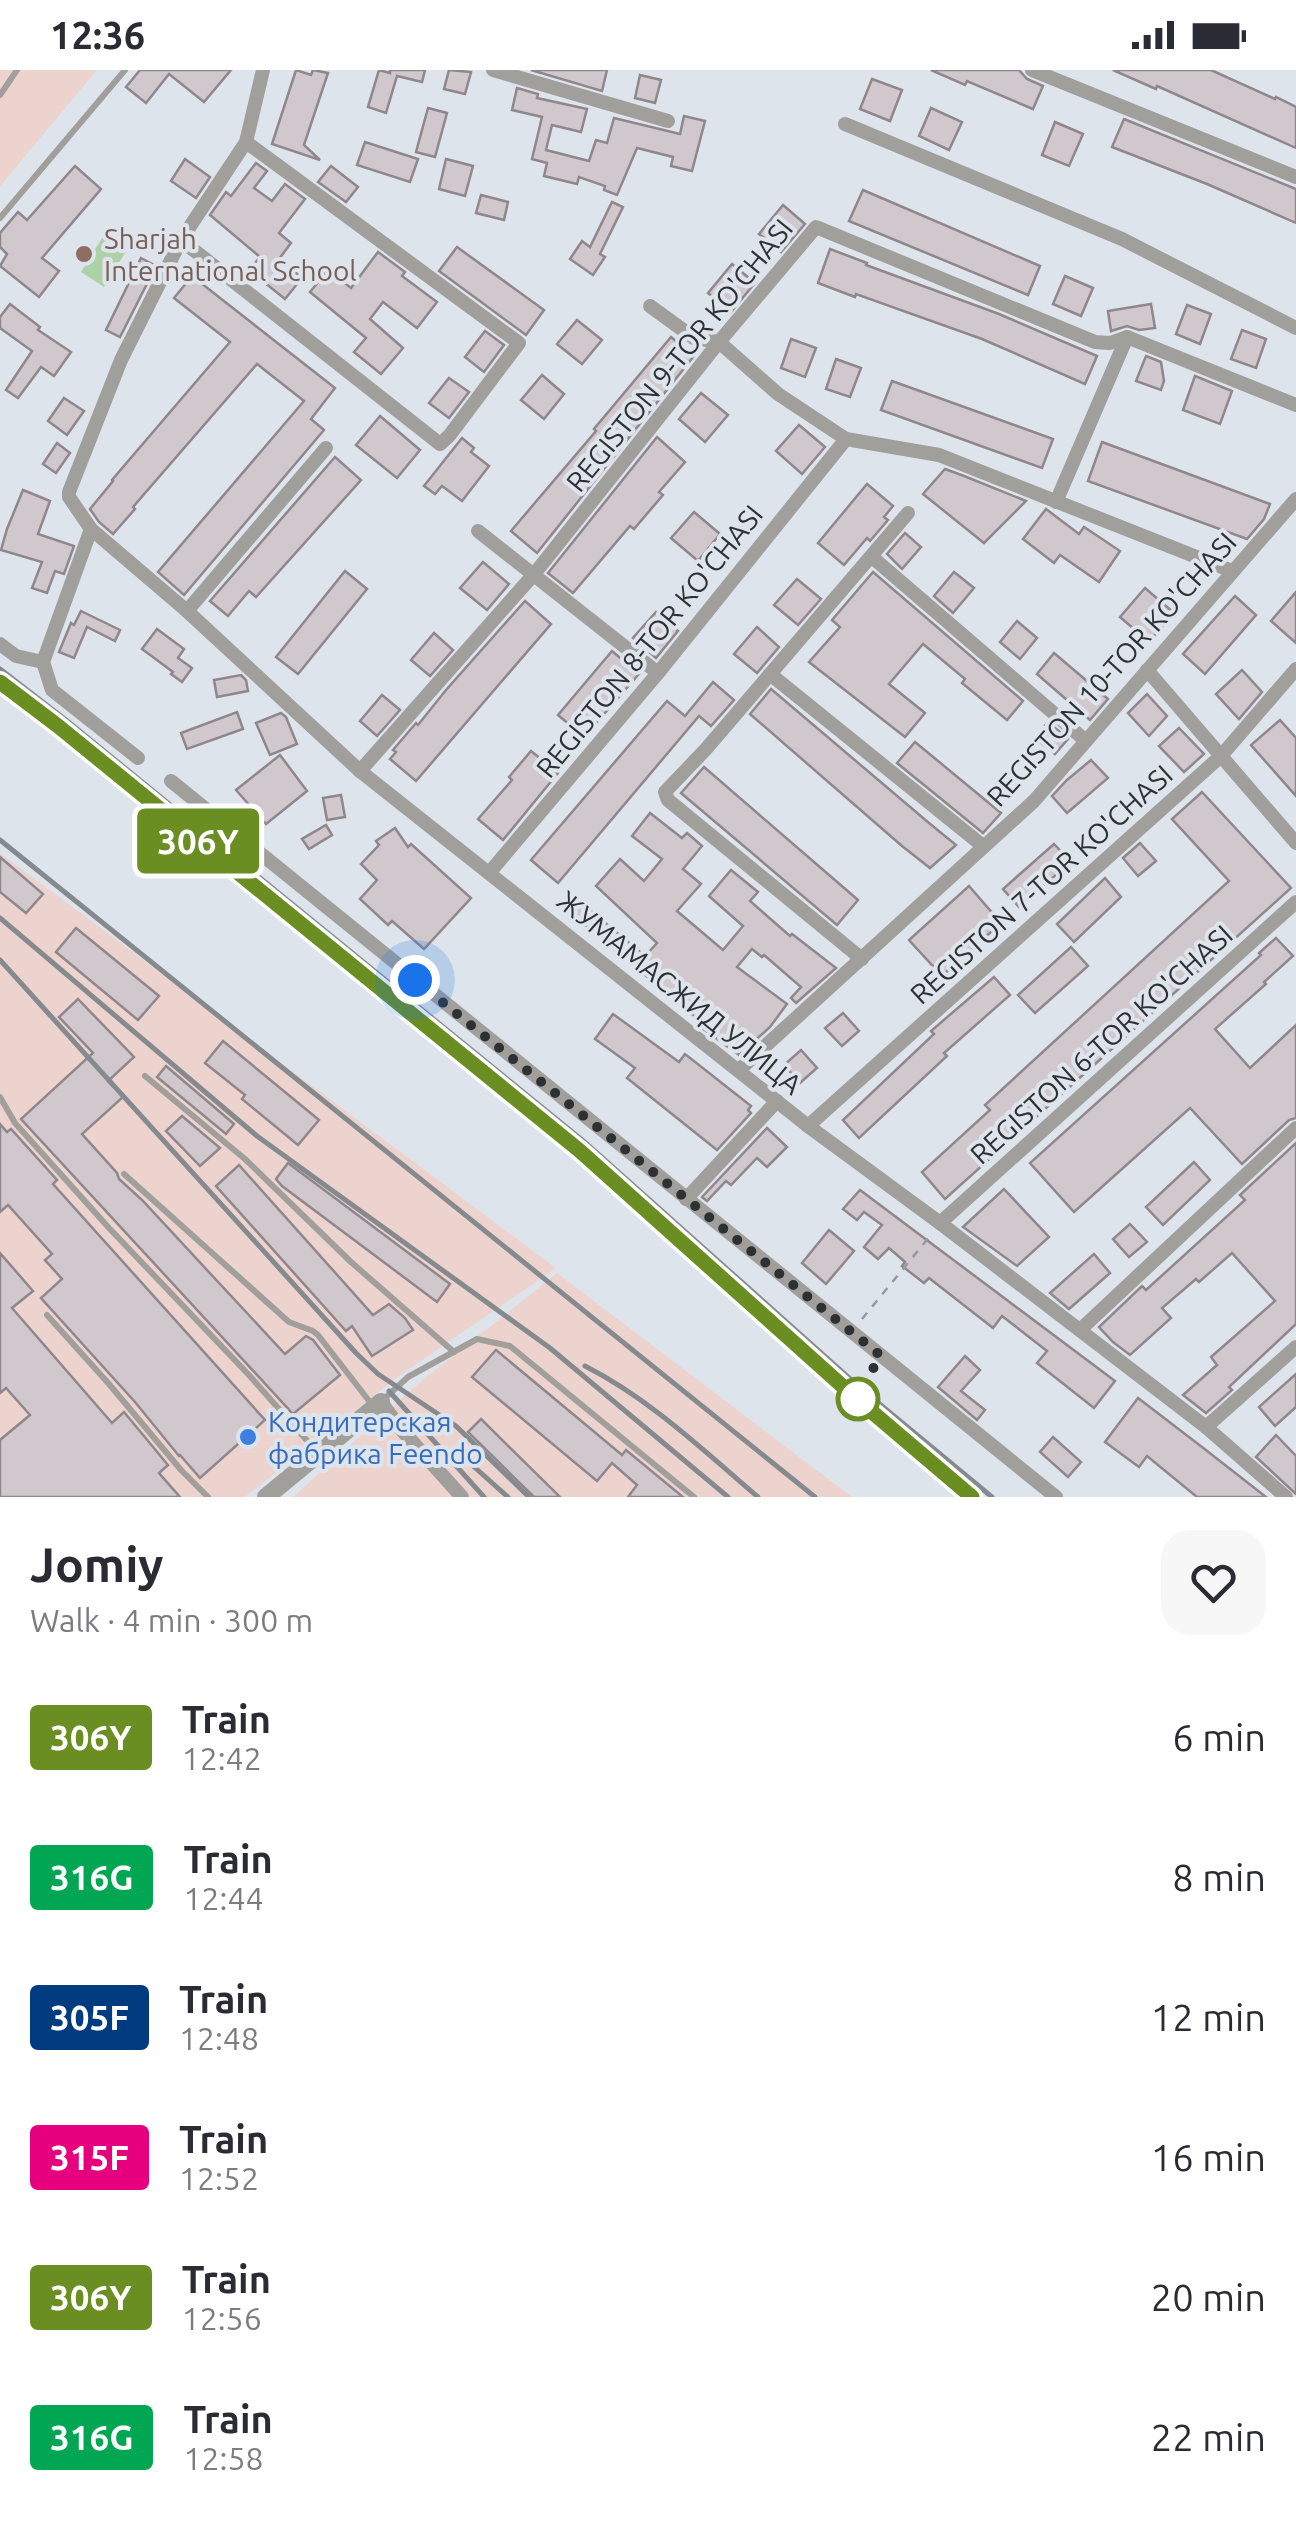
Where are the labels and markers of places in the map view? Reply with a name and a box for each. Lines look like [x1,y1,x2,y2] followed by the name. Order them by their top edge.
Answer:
[104,223,357,286] place label: Sharjah International School
[73,243,95,265] marker: Sharjah International School
[837,1378,879,1420] unlabelled marker
[268,1406,483,1469] place label: Кондитерская фабрика Feendo
[237,1426,259,1448] marker: Кондитерская фабрика Feendo

